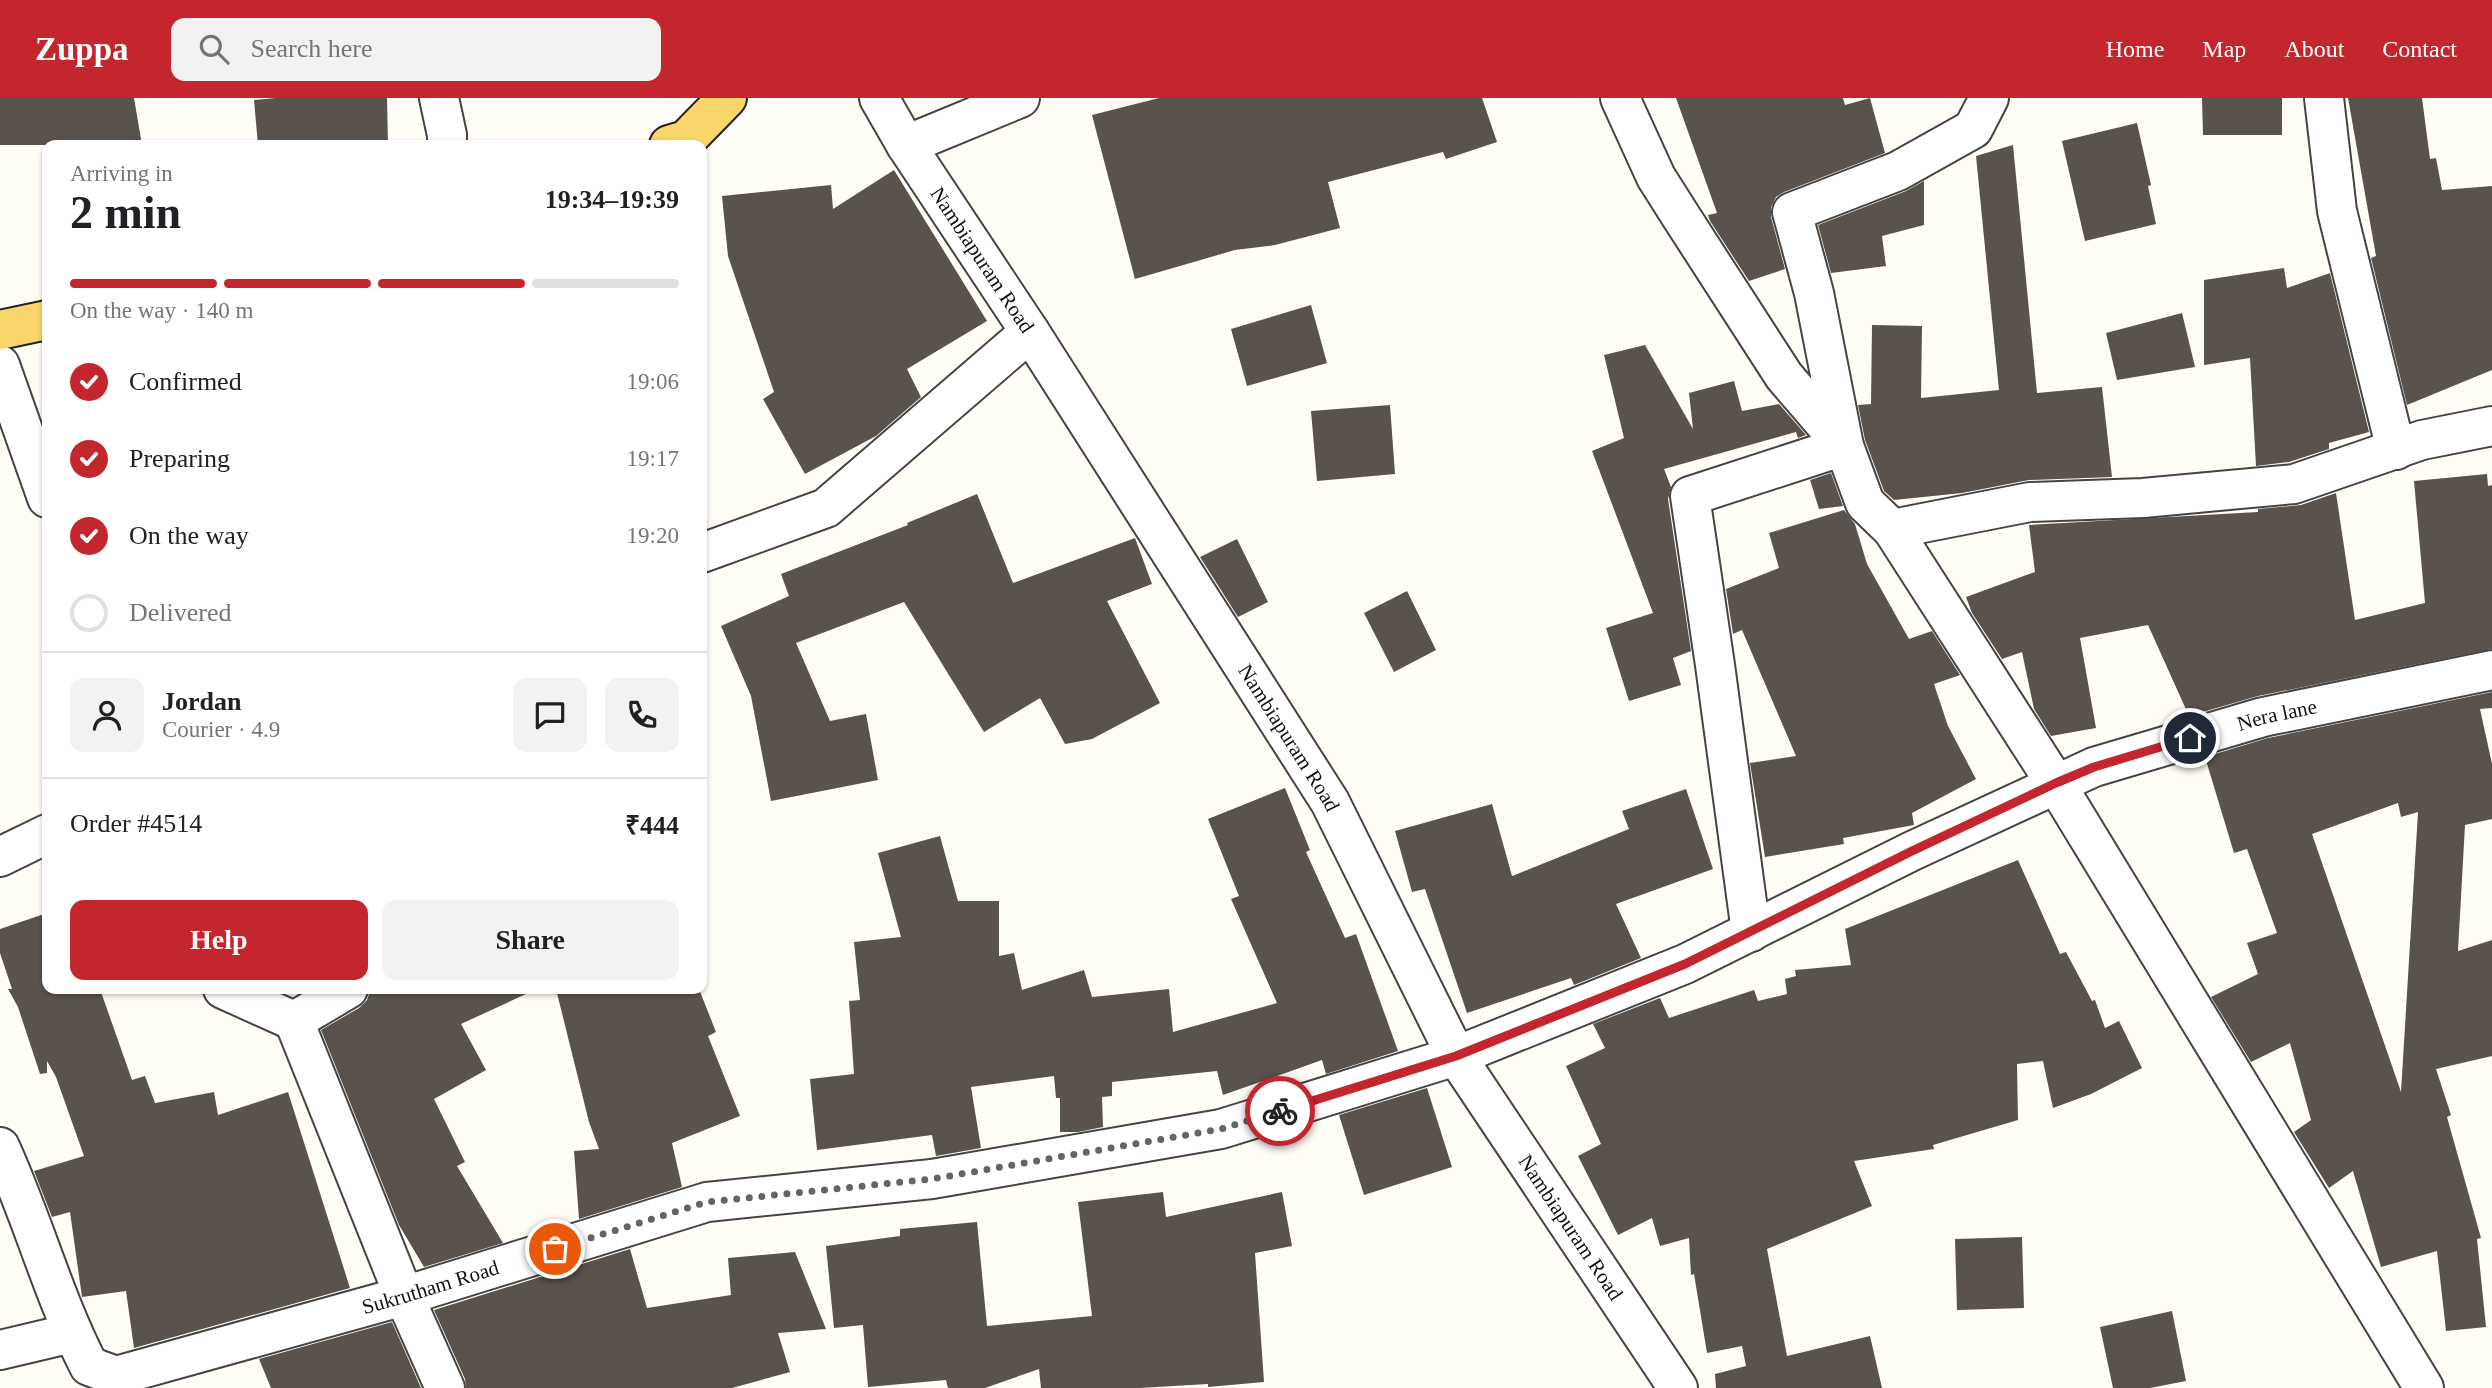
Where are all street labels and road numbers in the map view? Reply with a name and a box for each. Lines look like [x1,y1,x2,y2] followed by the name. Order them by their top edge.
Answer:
[925,182,1039,338] street label: Nambiapuram Road
[1233,660,1345,816] street label: Nambiapuram Road
[2234,694,2319,736] street label: Nera lane
[1514,1150,1628,1305] street label: Nambiapuram Road
[359,1255,502,1319] street label: Sukrutham Road

